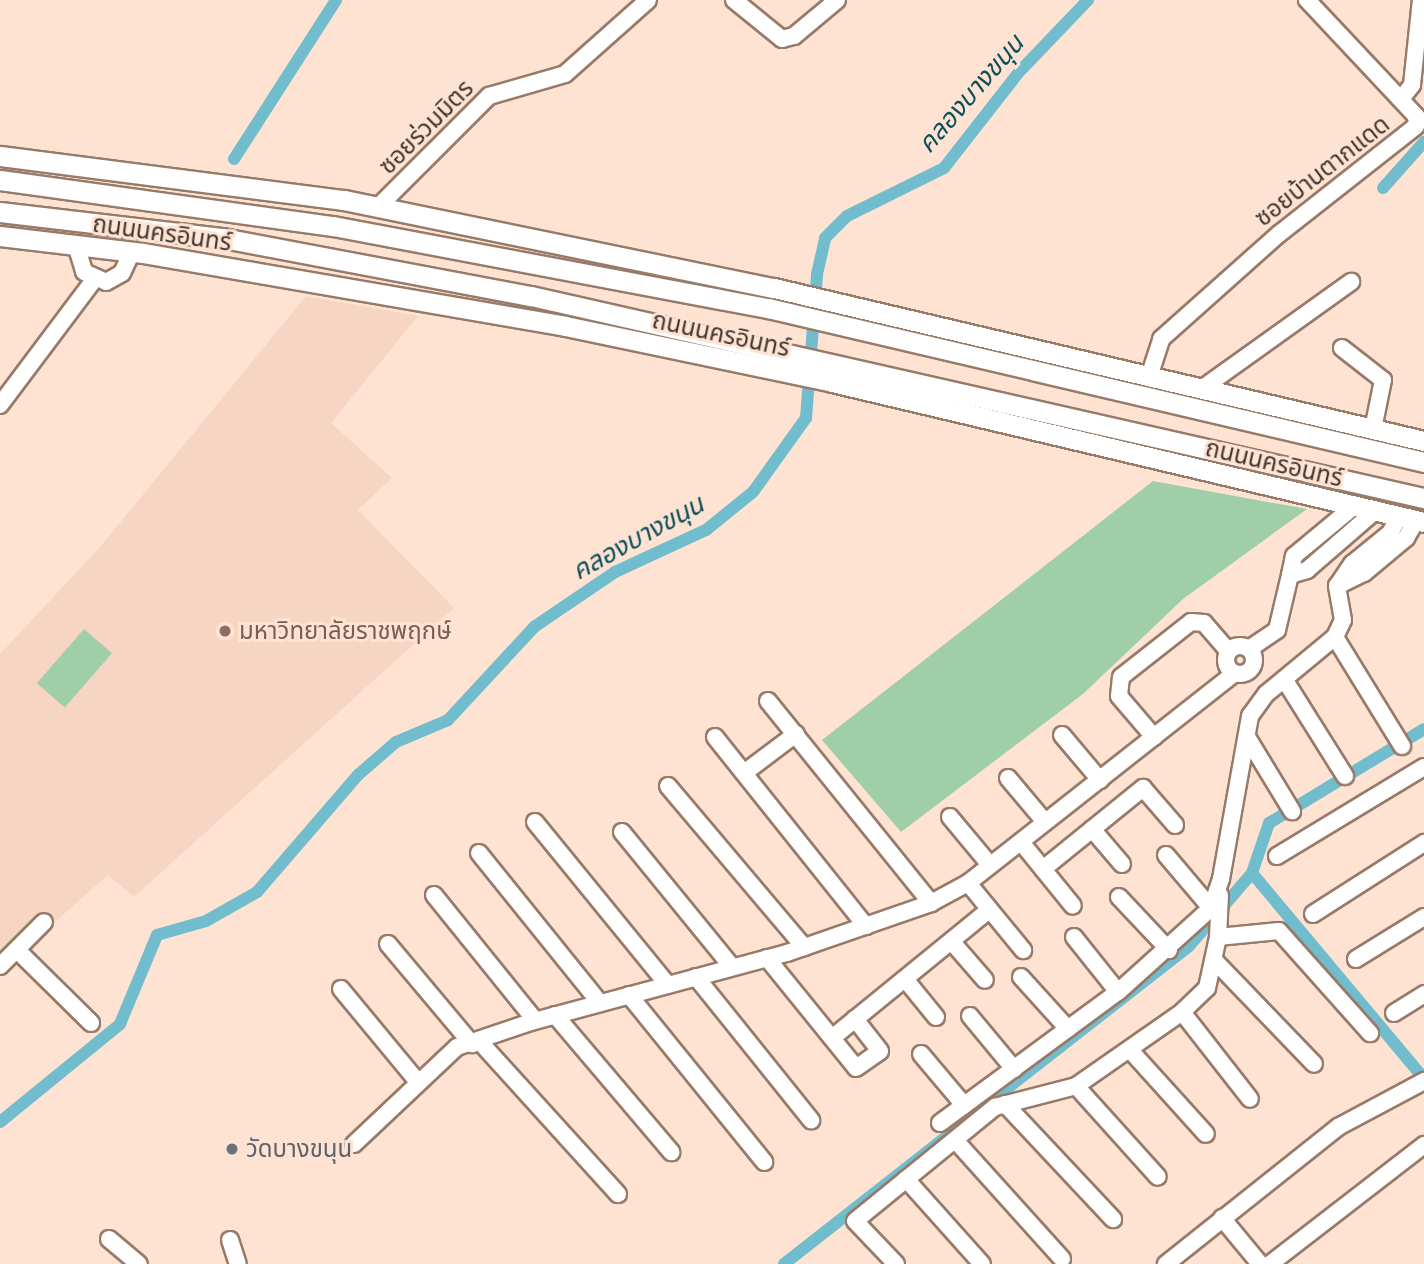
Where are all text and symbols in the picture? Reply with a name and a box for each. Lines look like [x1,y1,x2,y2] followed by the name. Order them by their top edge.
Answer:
[911,29,1031,159] water label: คลองบางขนุน
[373,74,479,180] street label: ซอยร่วมมิตร
[1249,110,1395,232] street label: ซอยบ้านตากแดด
[91,209,233,257] street label: ถนนนครอินทร์
[650,305,792,363] street label: ถนนนครอินทร์
[1203,433,1345,493] street label: ถนนนครอินทร์
[567,489,709,587] water label: คลองบางขนุน
[239,617,451,645] place label: มหาวิทยาลัยราชพฤกษ์
[217,623,233,639] marker: มหาวิทยาลัยราชพฤกษ์
[246,1135,352,1163] place label: วัดบางขนุน
[224,1141,240,1157] marker: วัดบางขนุน

